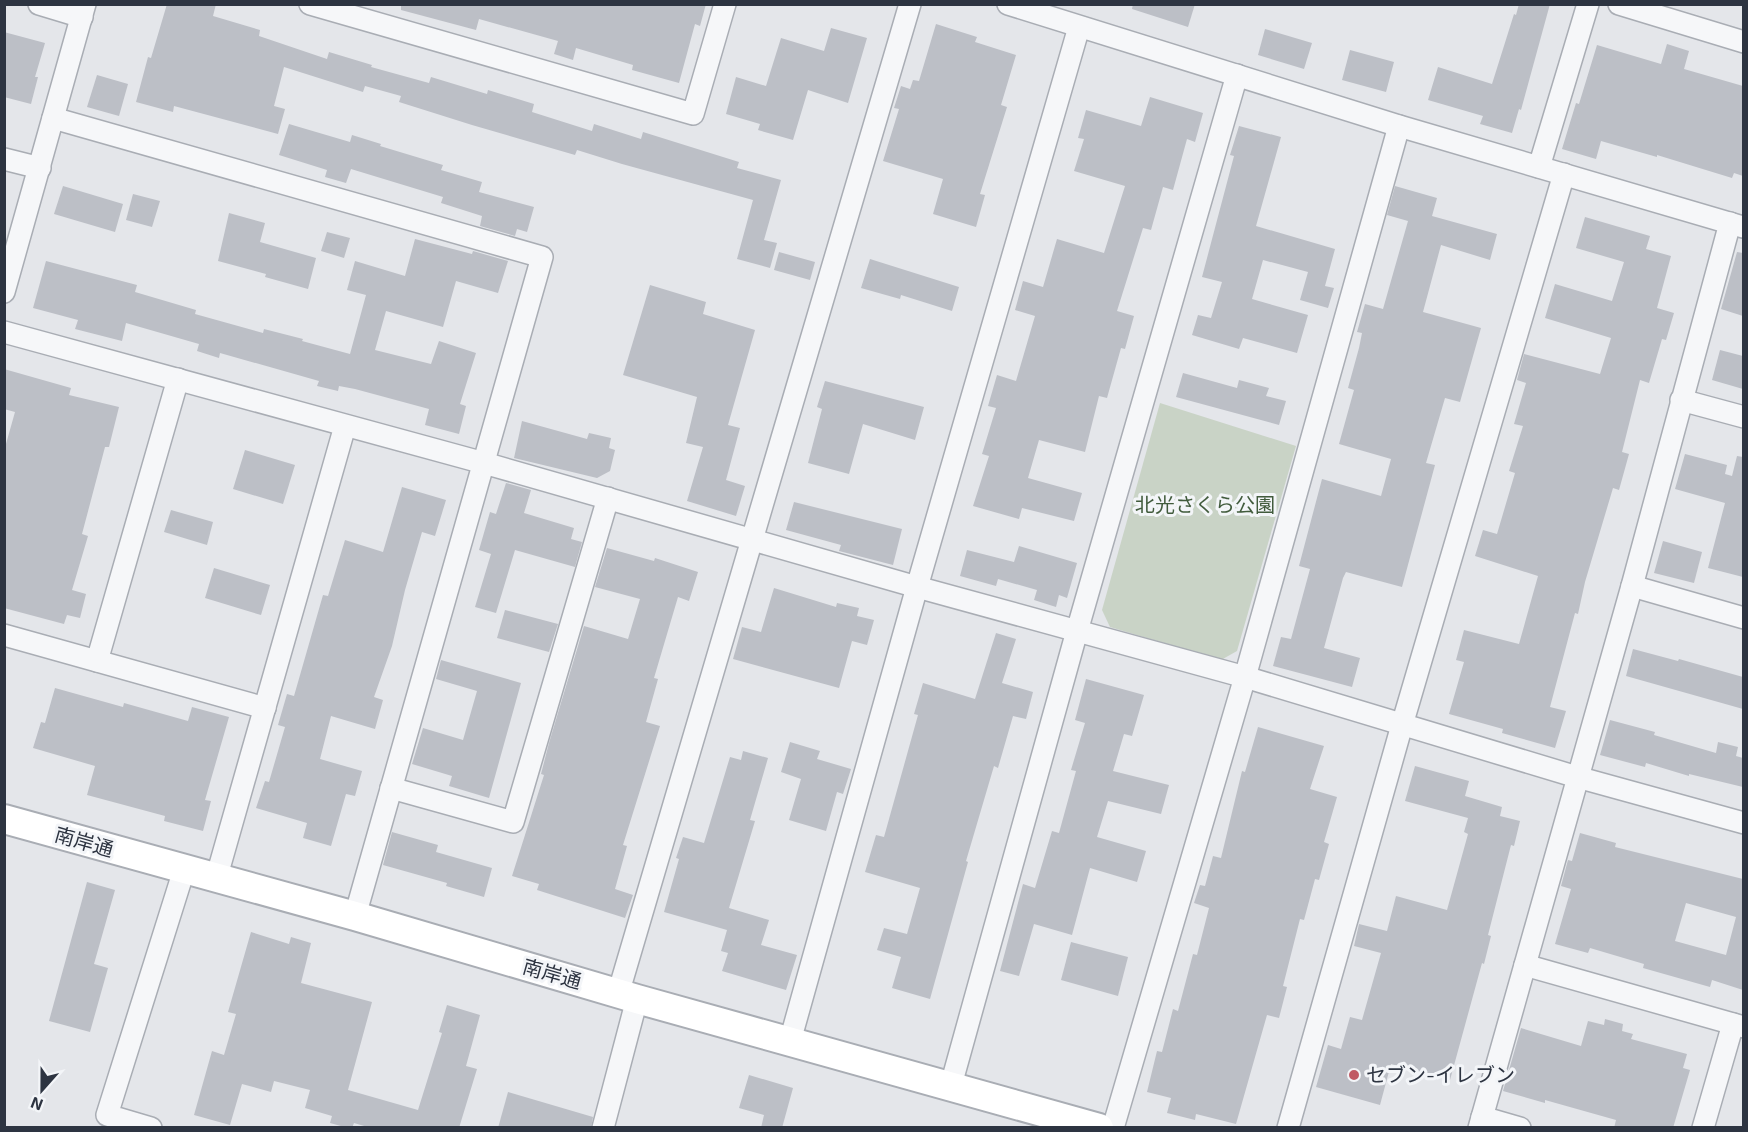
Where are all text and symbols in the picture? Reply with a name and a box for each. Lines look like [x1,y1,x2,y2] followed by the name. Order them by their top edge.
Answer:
[1135,492,1275,516] park label: 北光さくら公園
[52,821,116,861] street label: 南岸通
[520,953,584,993] street label: 南岸通
[12,1060,72,1120] north arrow
[1366,1062,1515,1086] place label: セブン-イレブン
[1347,1068,1361,1082] marker: セブン-イレブン
[28,1094,45,1115] text: N

